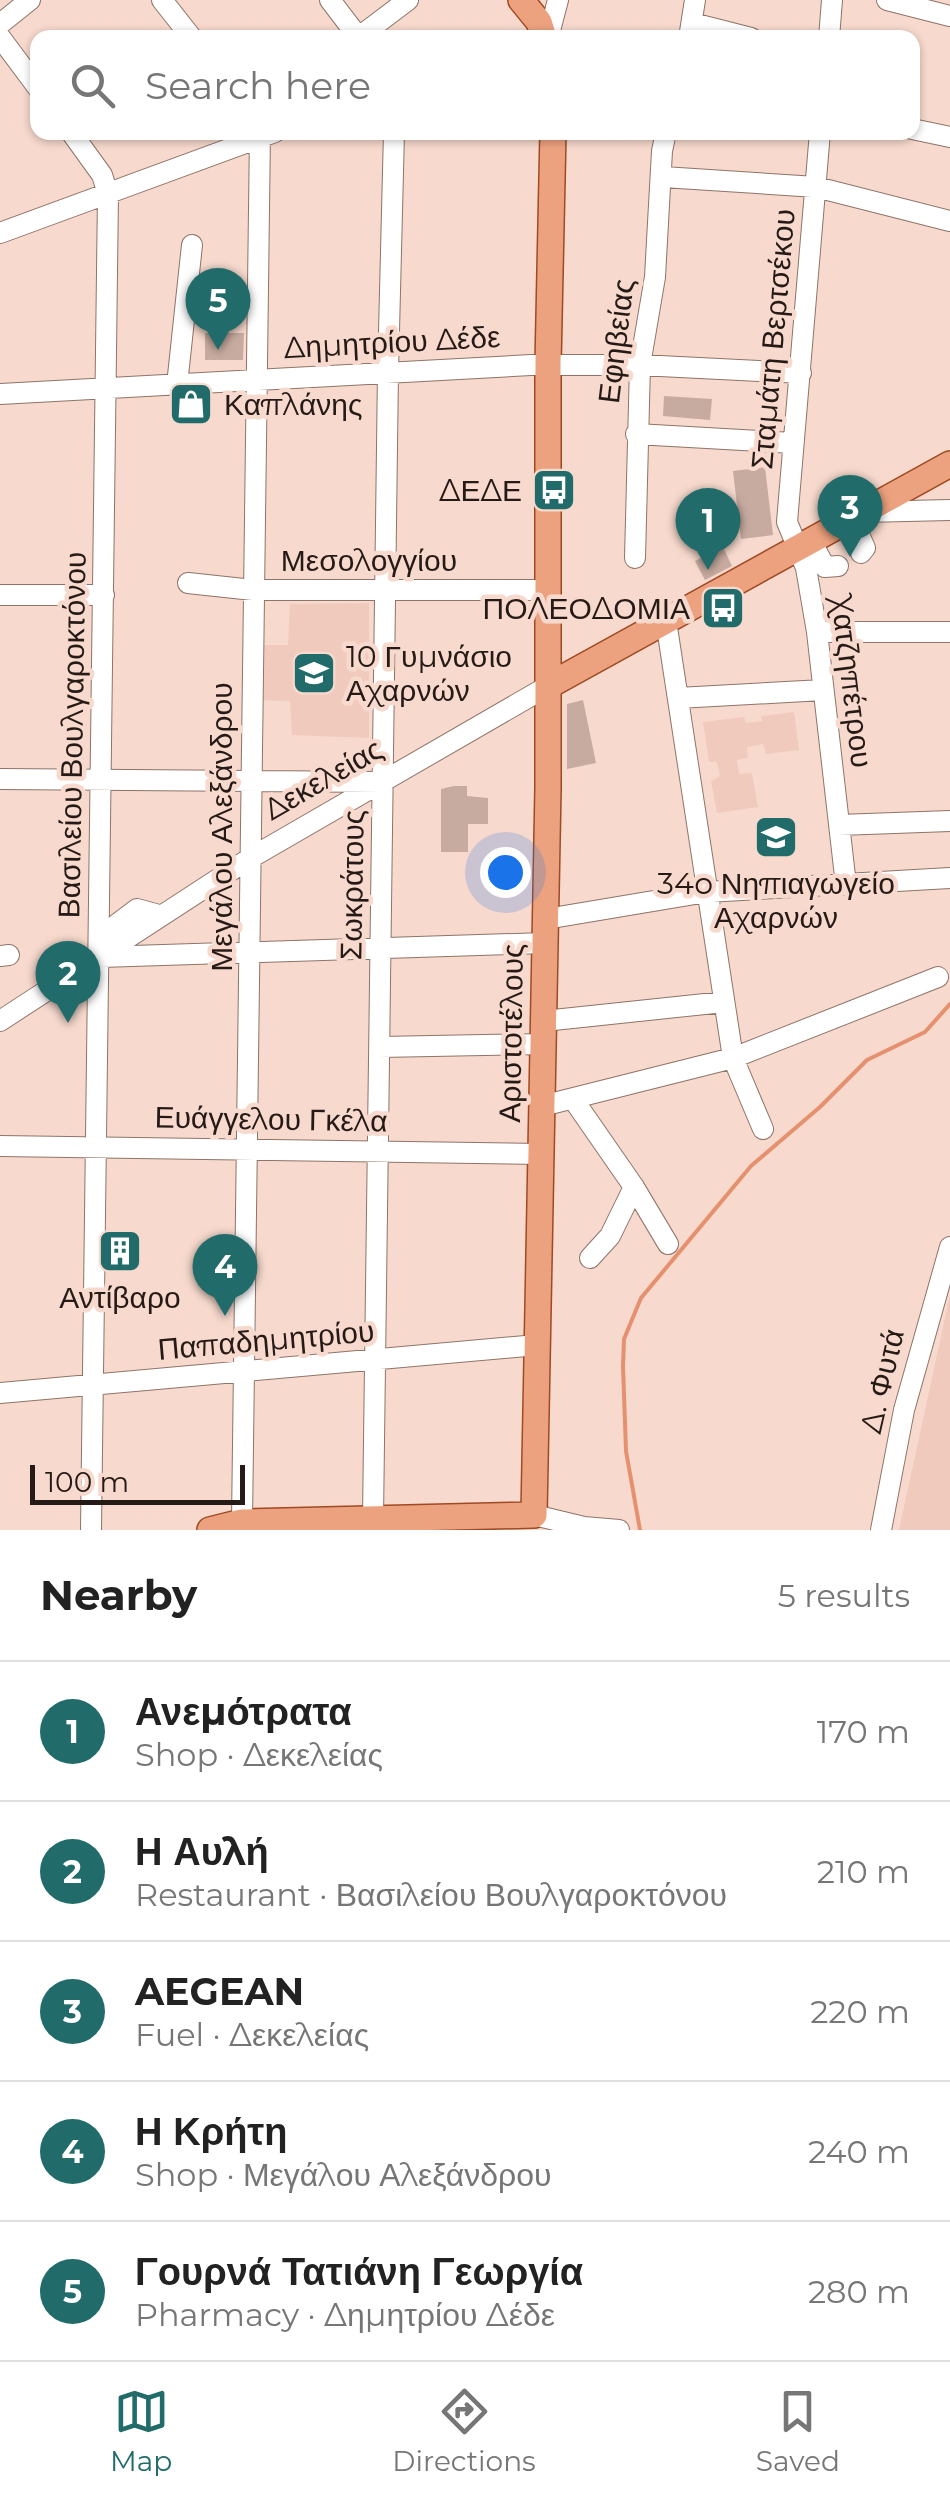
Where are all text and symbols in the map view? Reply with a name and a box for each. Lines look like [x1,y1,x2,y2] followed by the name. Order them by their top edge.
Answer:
[30,30,920,140] search box
[65,58,120,113] icon: search
[145,62,371,109] text: Search here
[743,207,803,471] street label: Σταμάτη Βερτσέκου
[186,268,250,350] pin: 5
[590,277,642,405] street label: Εφηβείας
[283,318,501,366] street label: Δημητρίου Δέδε
[168,381,214,427] shop icon: Καπλάνης
[224,386,362,423] place label: Καπλάνης
[531,467,577,513] bus stop icon: ΔΕΔΕ
[439,472,522,509] place label: ΔΕΔΕ
[818,474,882,557] pin: 3
[676,488,740,570] pin: 1
[281,542,457,579] street label: Μεσολογγίου
[50,551,94,919] street label: Βασιλείου Βουλγαροκτόνου
[700,585,746,631] bus stop icon: ΠΟΛΕΟΔΟΜΙΑ
[483,590,690,627] place label: ΠΟΛΕΟΔΟΜΙΑ
[823,590,881,770] street label: Χατζηπέτρου
[346,638,512,709] place label: 10 Γυμνάσιο Αχαρνών
[291,650,337,696] school or university icon: 10 Γυμνάσιο Αχαρνών
[203,682,240,972] street label: Μεγάλου Αλεξάνδρου
[257,730,389,828] street label: Δεκελείας
[332,810,372,960] street label: Σωκράτους
[753,814,799,860] school or university icon: 34o Νηπιαγωγείο Αχαρνών
[480,847,531,898] your location
[657,865,895,936] place label: 34o Νηπιαγωγείο Αχαρνών
[36,940,100,1023] pin: 2
[491,943,531,1123] street label: Αριστοτέλους
[154,1098,388,1140] street label: Ευάγγελου Γκέλα
[97,1228,143,1274] building icon: Αντίβαρο
[192,1234,258,1316] pin: 4
[59,1279,181,1316] place label: Αντίβαρο
[156,1312,376,1368] street label: Παπαδημητρίου
[852,1325,912,1437] street label: Δ. Φυτά
[30,1460,245,1504] scale bar
[45,1465,129,1499] text: 100 m
[40,1569,197,1621] text: Nearby
[778,1576,910,1615] text: 5 results
[135,1688,352,1735] text: Ανεμότρατα
[66,1712,79,1751] text: 1
[817,1712,910,1751] text: 170 m
[135,1735,383,1774] text: Shop · Δεκελείας
[135,1828,269,1875] text: Η Αυλή
[63,1852,82,1891] text: 2
[817,1852,910,1891] text: 210 m
[135,1875,727,1914] text: Restaurant · Βασιλείου Βουλγαροκτόνου
[135,1968,304,2015] text: AEGEAN
[63,1992,82,2031] text: 3
[810,1992,910,2031] text: 220 m
[135,2015,369,2054] text: Fuel · Δεκελείας
[135,2108,288,2155] text: Η Κρήτη
[61,2132,84,2171] text: 4
[808,2132,910,2171] text: 240 m
[135,2155,552,2194] text: Shop · Μεγάλου Αλεξάνδρου
[135,2248,583,2295] text: Γουρνά Τατιάνη Γεωργία
[63,2272,82,2311] text: 5
[808,2272,910,2311] text: 280 m
[135,2295,555,2334] text: Pharmacy · Δημητρίου Δέδε
[110,2384,172,2478] tab: Map
[392,2384,536,2478] tab: Directions
[756,2384,840,2478] tab: Saved

